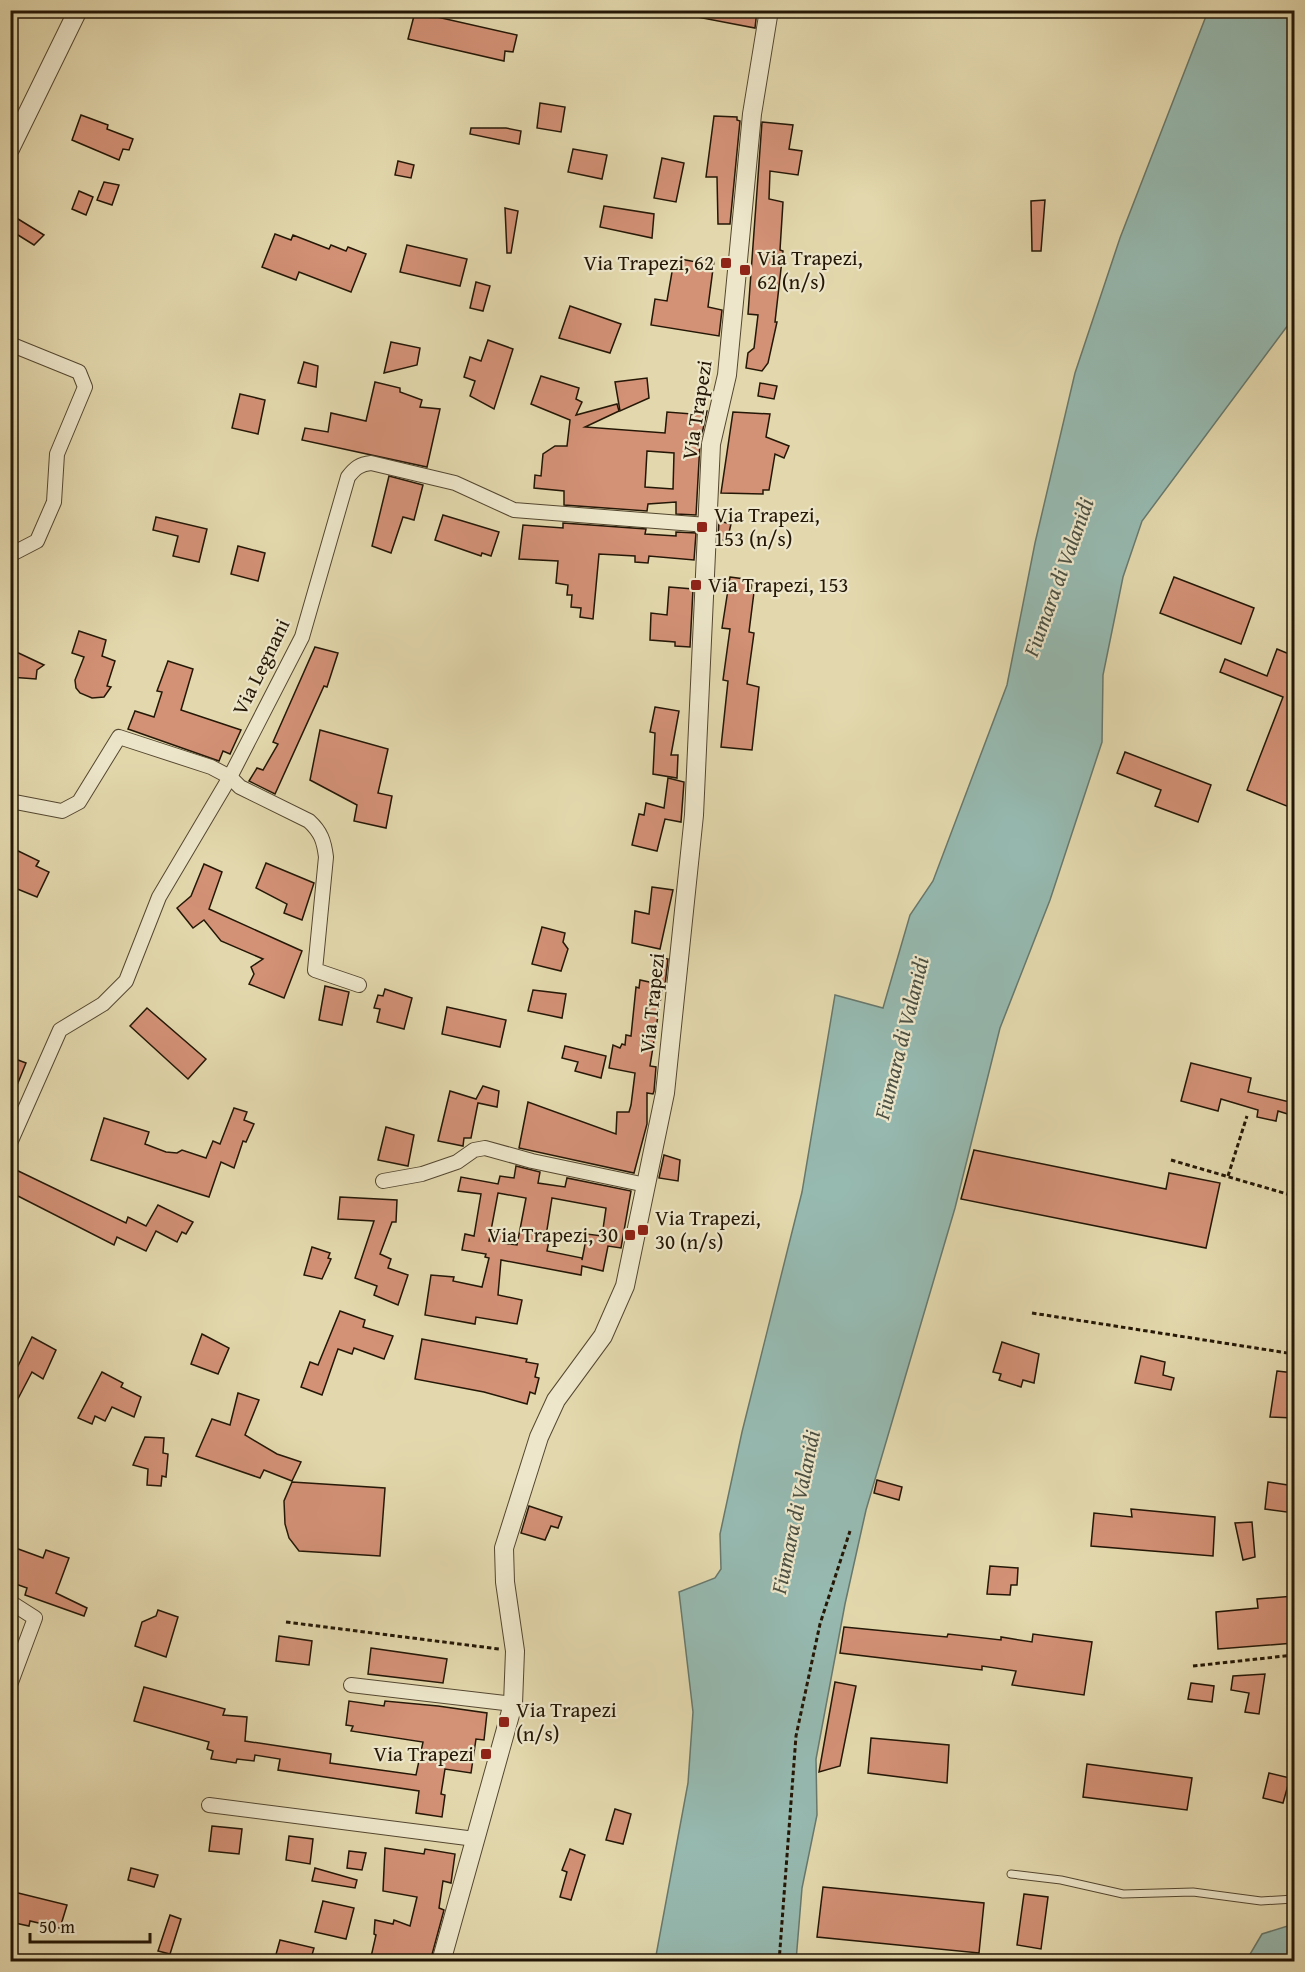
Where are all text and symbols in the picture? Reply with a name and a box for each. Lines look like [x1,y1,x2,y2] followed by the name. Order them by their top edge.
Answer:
[757,242,863,297] place label: Via Trapezi, 62 (n/s)
[583,247,714,278] place label: Via Trapezi, 62
[719,256,733,270] marker: Via Trapezi, 62
[738,263,752,277] marker: Via Trapezi, 62 (n/s)
[673,358,720,462] street label: Via Trapezi
[1014,493,1102,662] water label: Fiumara di Valanidi
[714,499,820,554] place label: Via Trapezi, 153 (n/s)
[695,520,709,534] marker: Via Trapezi, 153 (n/s)
[708,569,849,600] place label: Via Trapezi, 153
[689,578,703,592] marker: Via Trapezi, 153
[224,613,297,720] street label: Via Legnani
[631,951,672,1055] street label: Via Trapezi
[865,953,937,1124] water label: Fiumara di Valanidi
[655,1202,761,1257] place label: Via Trapezi, 30 (n/s)
[487,1219,618,1250] place label: Via Trapezi, 30
[636,1223,650,1237] marker: Via Trapezi, 30 (n/s)
[623,1228,637,1242] marker: Via Trapezi, 30
[762,1427,828,1598] water label: Fiumara di Valanidi
[516,1694,617,1749] place label: Via Trapezi (n/s)
[497,1715,511,1729] marker: Via Trapezi (n/s)
[373,1738,474,1769] place label: Via Trapezi
[479,1747,493,1761] marker: Via Trapezi
[30,1906,150,1944] scale bar
[39,1913,75,1940] text: 50 m

